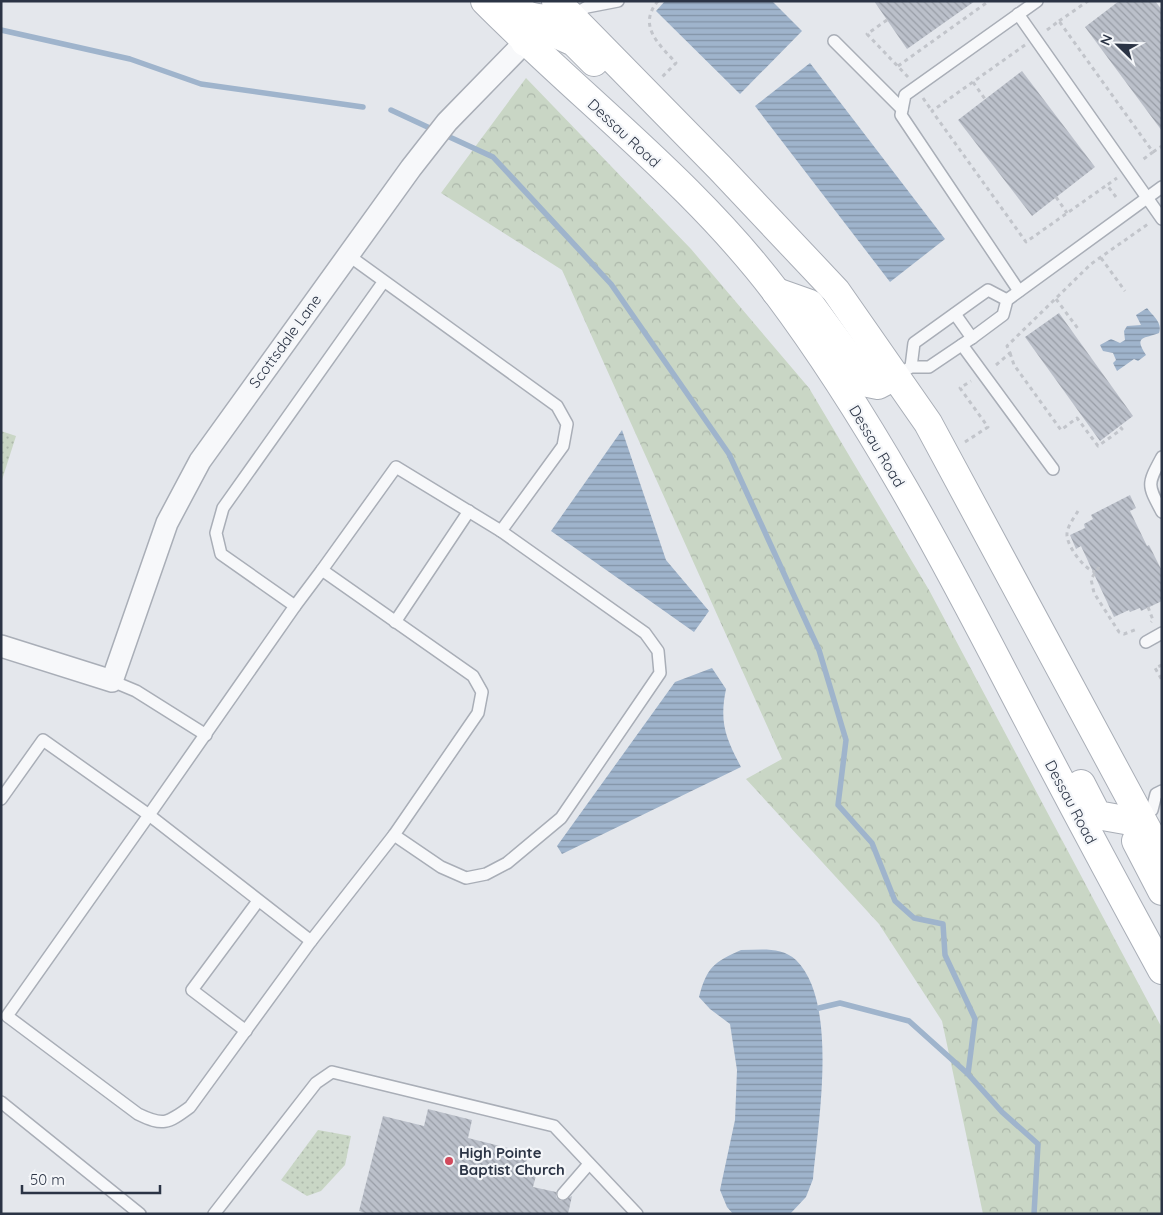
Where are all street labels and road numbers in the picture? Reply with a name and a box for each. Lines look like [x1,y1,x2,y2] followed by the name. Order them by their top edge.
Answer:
[584,95,664,171] street label: Dessau Road
[245,291,325,391] street label: Scottsdale Lane
[845,402,909,490] street label: Dessau Road
[1041,757,1101,847] street label: Dessau Road

